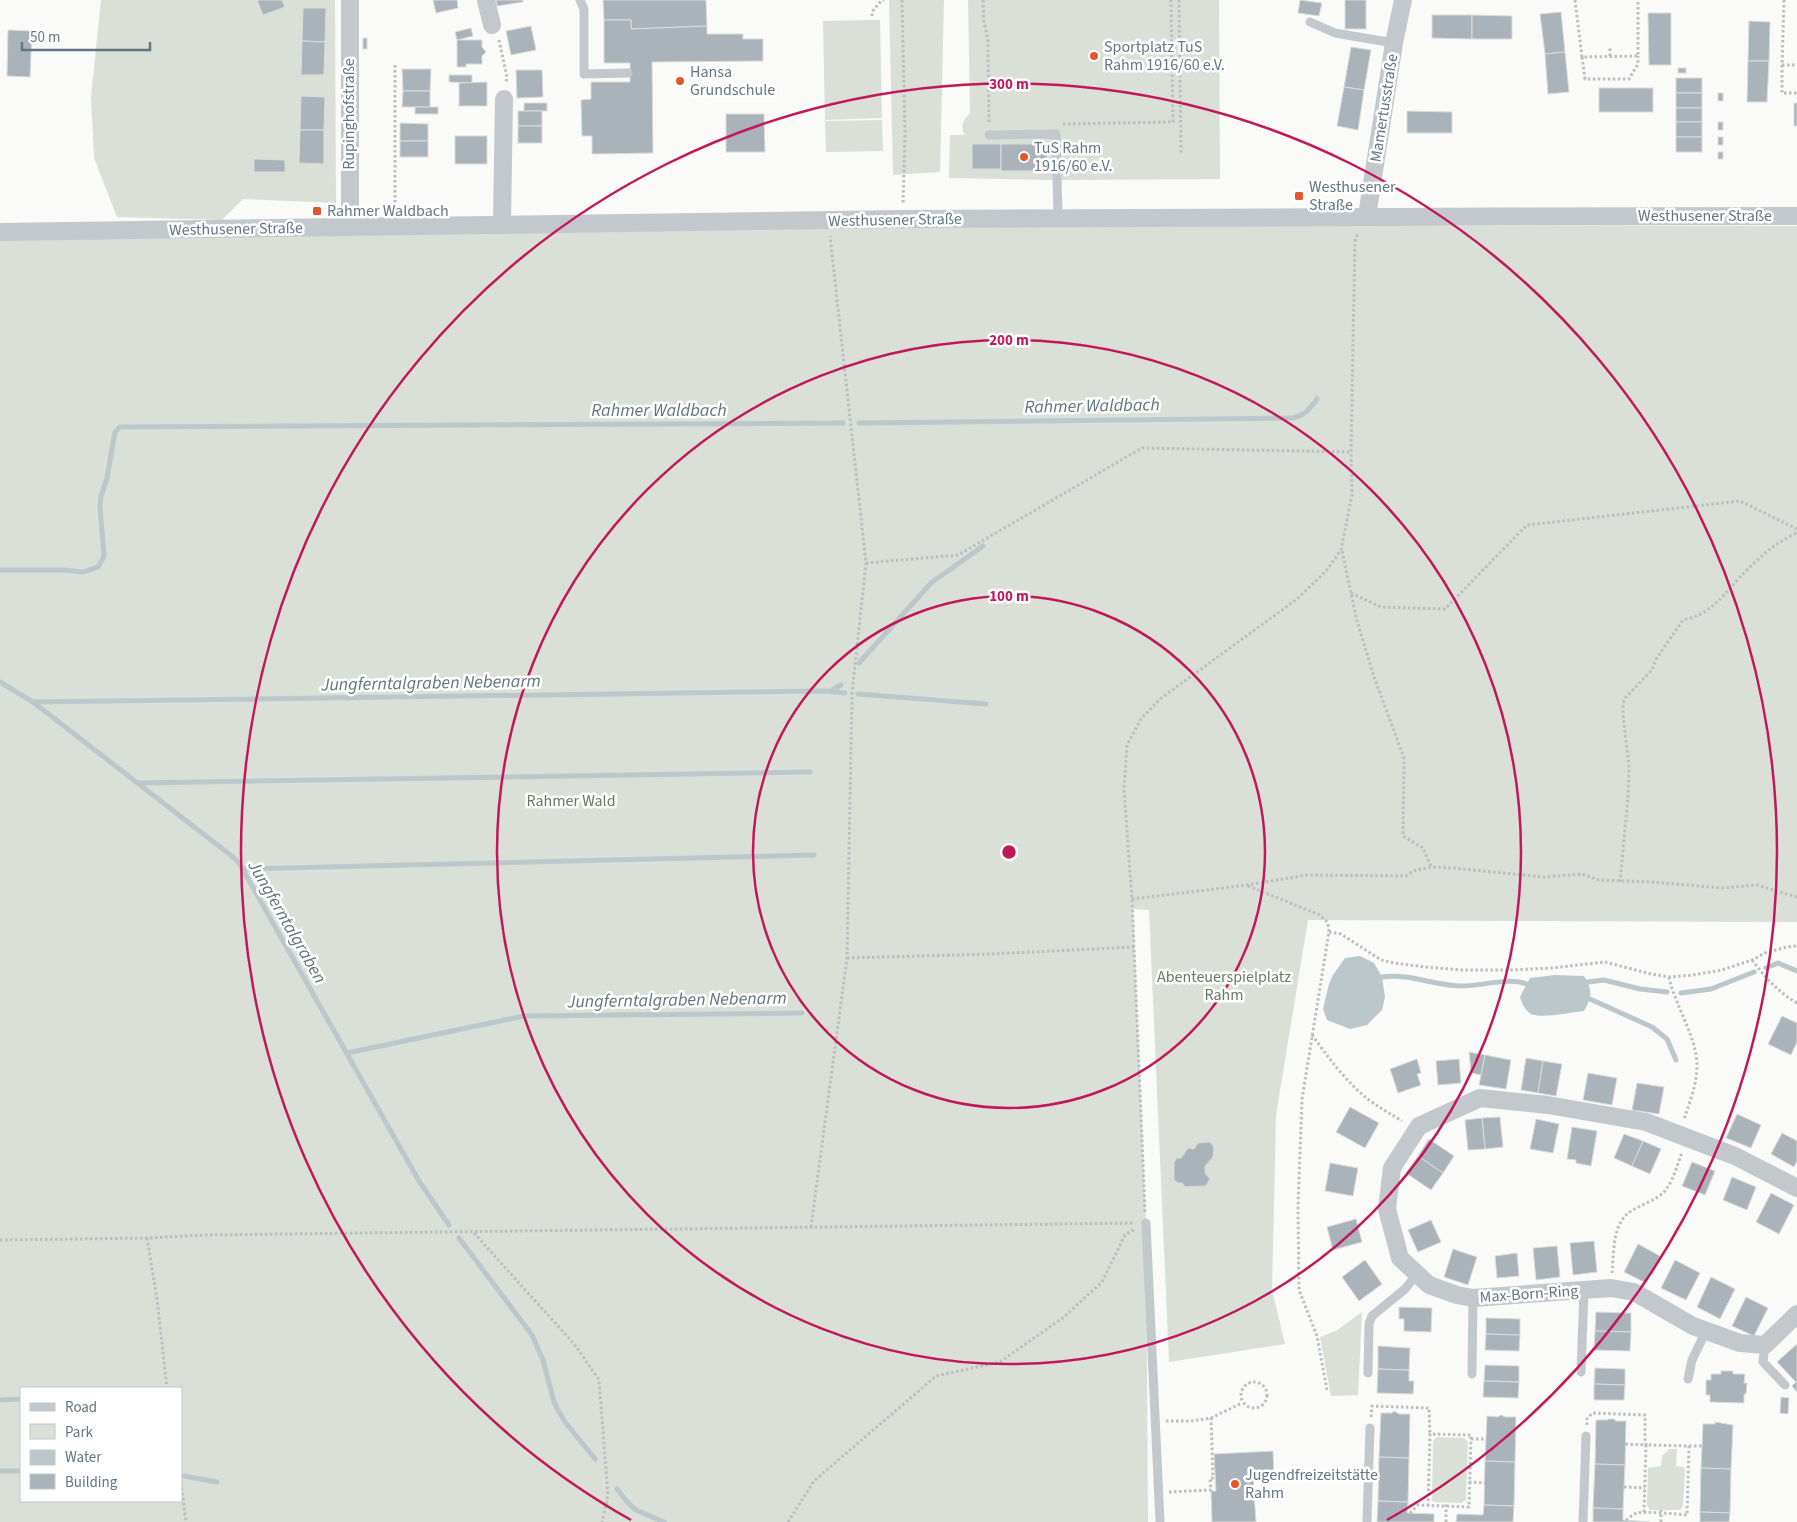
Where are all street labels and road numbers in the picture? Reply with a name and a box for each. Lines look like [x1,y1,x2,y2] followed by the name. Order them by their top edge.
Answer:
[1365,52,1403,164] street label: Mamertusstraße
[338,58,360,170] street label: Rupinghofstraße
[1638,205,1772,227] street label: Westhusener Straße
[828,208,962,232] street label: Westhusener Straße
[169,217,303,241] street label: Westhusener Straße
[1479,1280,1579,1308] street label: Max-Born-Ring

